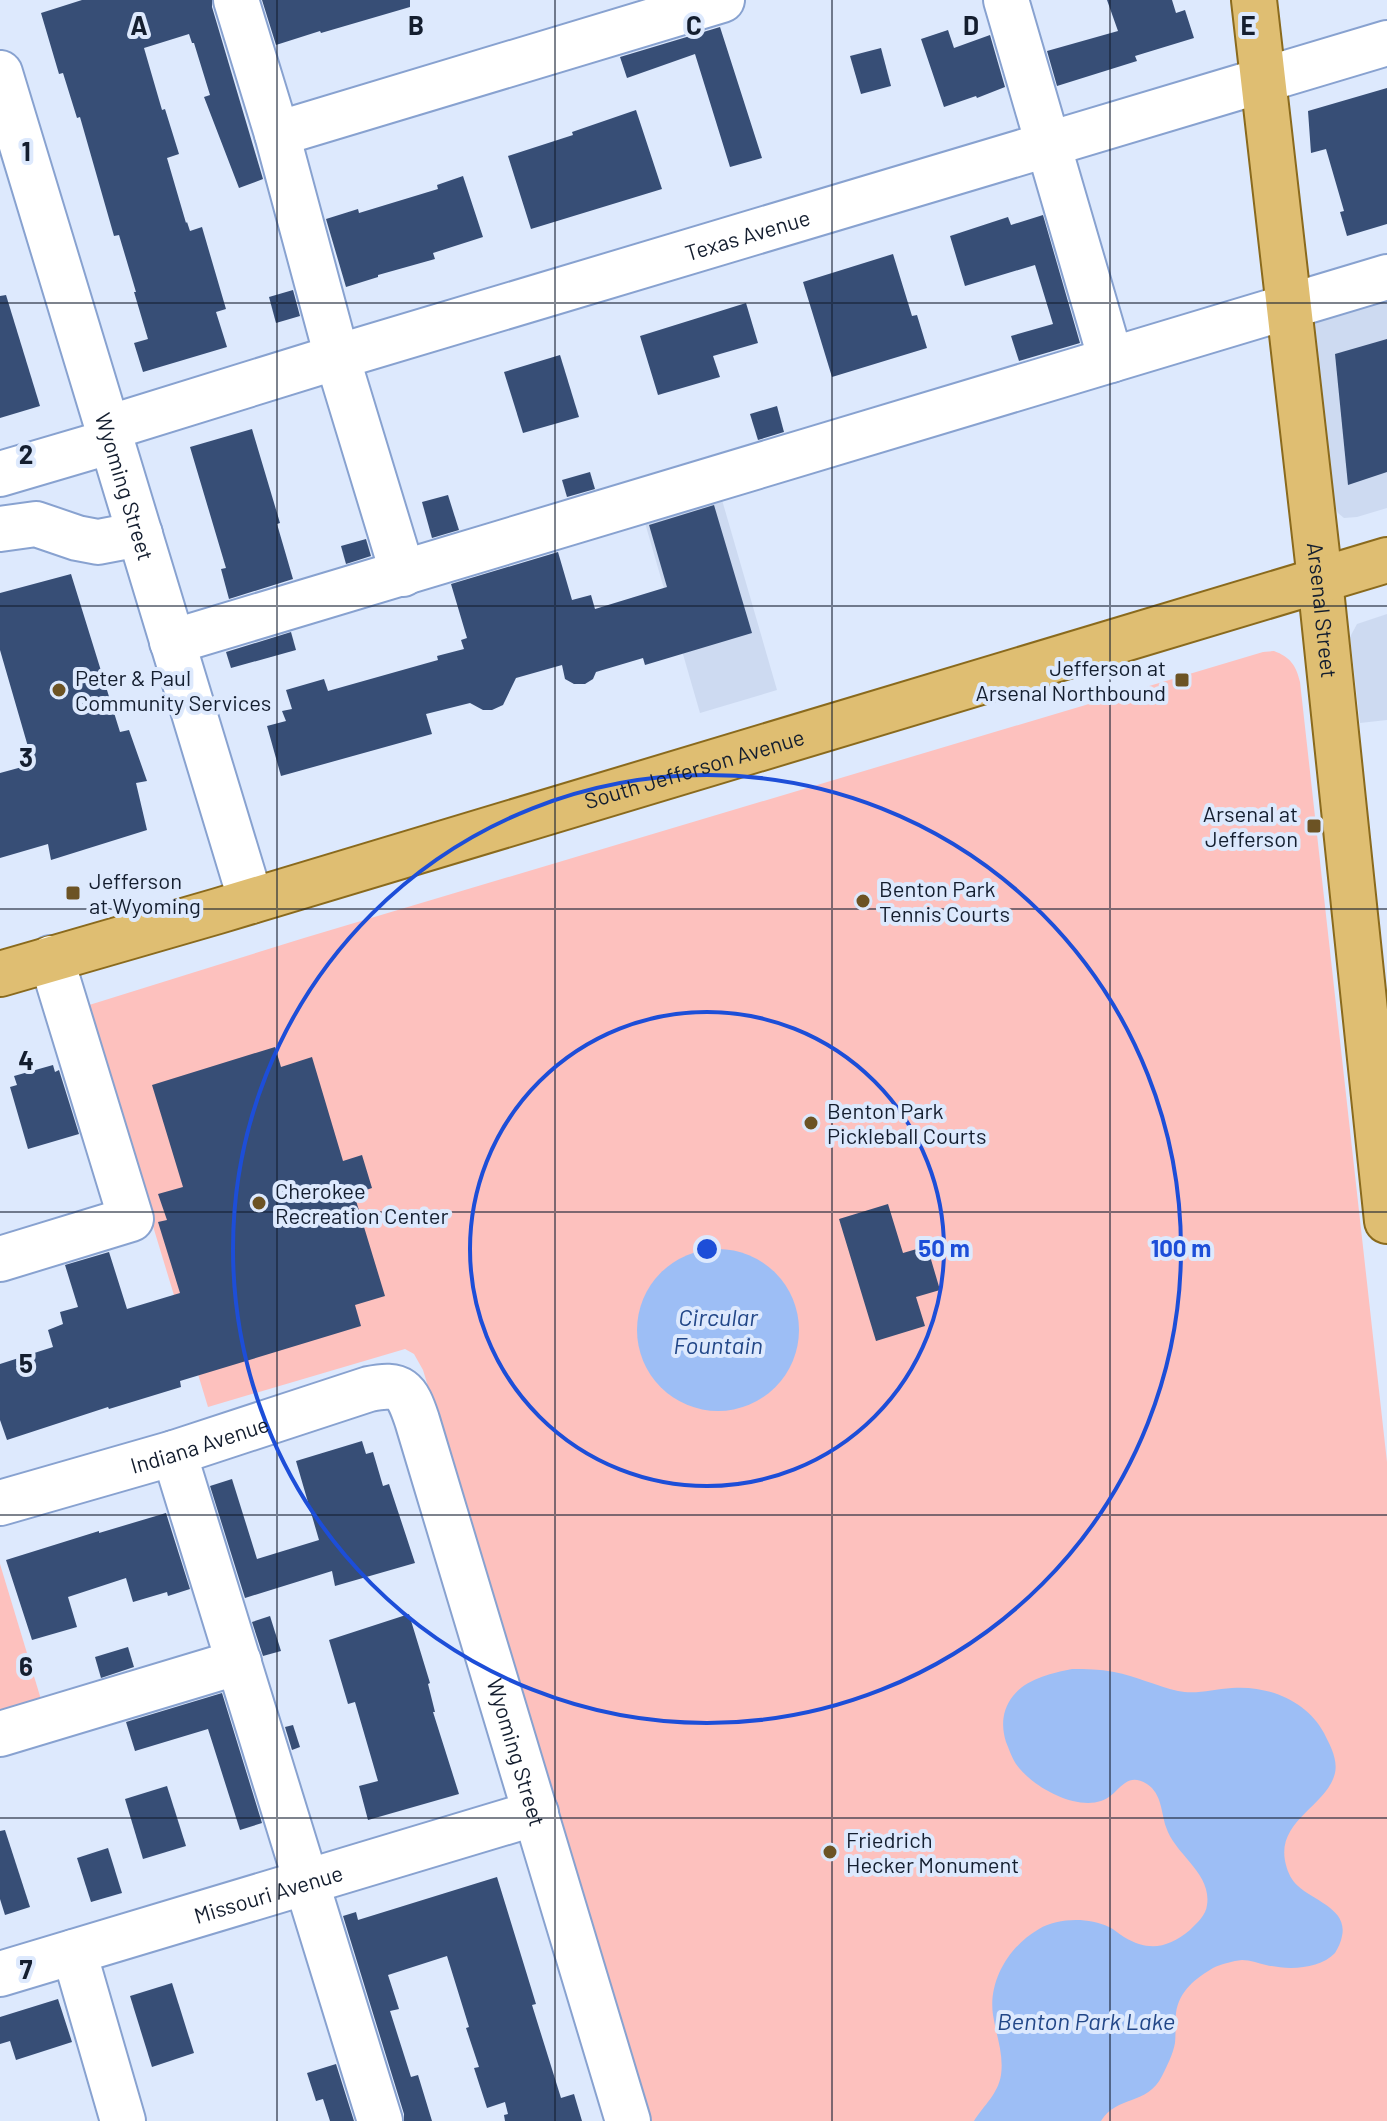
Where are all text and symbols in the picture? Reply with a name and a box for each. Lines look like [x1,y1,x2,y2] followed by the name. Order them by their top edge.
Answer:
[130,9,148,40] text: A
[408,9,424,40] text: B
[686,9,702,40] text: C
[963,9,979,40] text: D
[1240,9,1256,40] text: E
[21,135,31,166] text: 1
[682,203,813,265] street label: Texas Avenue
[91,409,160,563] street label: Wyoming Street
[19,438,33,469] text: 2
[1303,541,1343,679] street label: Arsenal Street
[975,654,1166,705] place label: Jefferson at Arsenal Northbound
[75,664,271,715] place label: Peter & Paul Community Services
[1173,671,1191,689] marker: Jefferson at Arsenal Northbound
[50,681,68,699] marker: Peter & Paul Community Services
[581,723,807,813] street label: South Jefferson Avenue
[19,741,33,772] text: 3
[1203,800,1298,851] place label: Arsenal at Jefferson
[1305,817,1323,835] marker: Arsenal at Jefferson
[89,867,201,918] place label: Jefferson at Wyoming
[879,875,1010,926] place label: Benton Park Tennis Courts
[64,884,82,902] marker: Jefferson at Wyoming
[854,892,872,910] marker: Benton Park Tennis Courts
[18,1044,34,1075] text: 4
[827,1097,987,1148] place label: Benton Park Pickleball Courts
[802,1114,820,1132] marker: Benton Park Pickleball Courts
[275,1177,448,1228] place label: Cherokee Recreation Center
[250,1194,268,1212] marker: Cherokee Recreation Center
[918,1233,970,1262] text: 50 m
[1151,1233,1211,1262] text: 100 m
[693,1235,721,1263] centre of rings
[673,1302,763,1359] water label: Circular Fountain
[19,1347,33,1378] text: 5
[127,1410,272,1478] street label: Indiana Avenue
[19,1650,33,1681] text: 6
[482,1675,551,1829] street label: Wyoming Street
[846,1826,1019,1877] place label: Friedrich Hecker Monument
[821,1843,839,1861] marker: Friedrich Hecker Monument
[191,1859,346,1928] street label: Missouri Avenue
[20,1953,33,1984] text: 7
[997,2006,1175,2035] water label: Benton Park Lake

